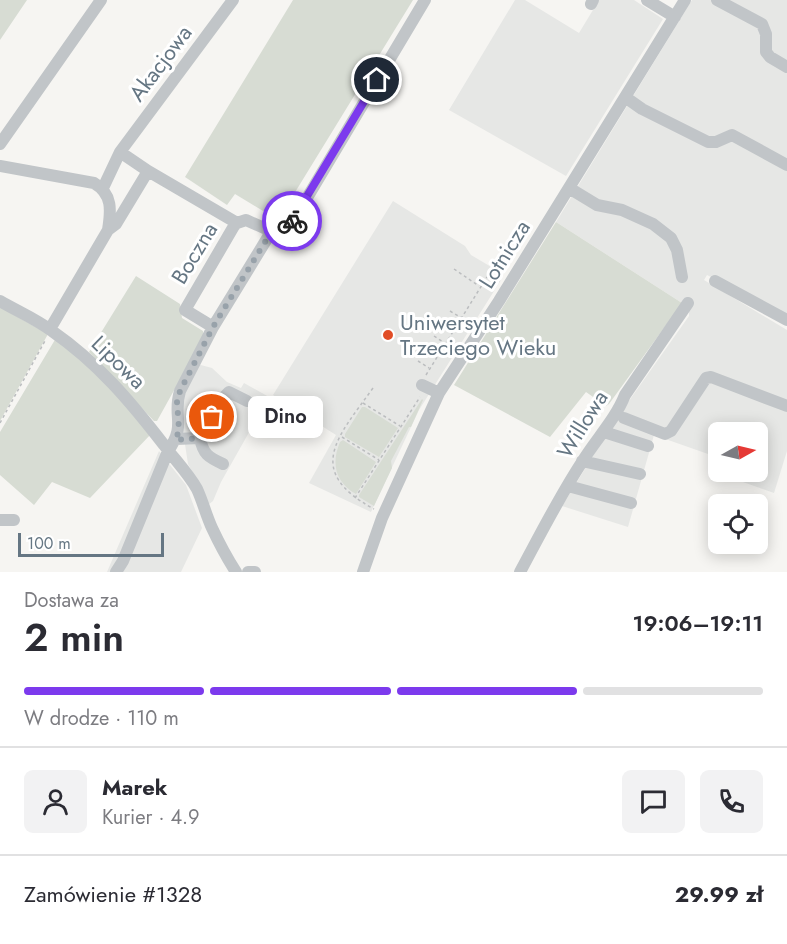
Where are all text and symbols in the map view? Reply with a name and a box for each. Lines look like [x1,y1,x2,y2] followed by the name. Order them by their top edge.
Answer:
[121,18,199,108] street label: Akacjowa
[351,54,402,105] pin
[360,63,393,96] icon: home
[262,191,322,251] courier
[276,205,309,238] icon: bike
[470,213,538,295] street label: Lotnicza
[163,216,225,290] street label: Boczna
[400,306,556,363] place label: Uniwersytet Trzeciego Wieku
[84,328,154,396] street label: Lipowa
[381,328,395,342] marker: Uniwersytet Trzeciego Wieku
[549,384,615,464] street label: Willowa
[186,391,237,442] pin
[248,396,323,438] callout: Dino
[195,400,228,433] icon: bag
[264,402,307,431] text: Dino
[708,422,768,482] north arrow
[708,422,768,554] map controls
[708,494,768,554] button: locate
[18,530,164,558] scale bar
[27,532,71,555] text: 100 m
[24,586,119,615] text: Dostawa za
[633,607,763,639] text: 19:06–19:11
[24,609,124,666] text: 2 min
[24,704,179,733] text: W drodze · 110 m
[24,770,87,833] button: person
[622,770,685,833] button: chat
[700,770,763,833] button: phone
[102,771,167,803] text: Marek
[102,803,200,832] text: Kurier · 4.9
[24,878,202,910] text: Zamówienie #1328
[675,878,763,910] text: 29.99 zł

